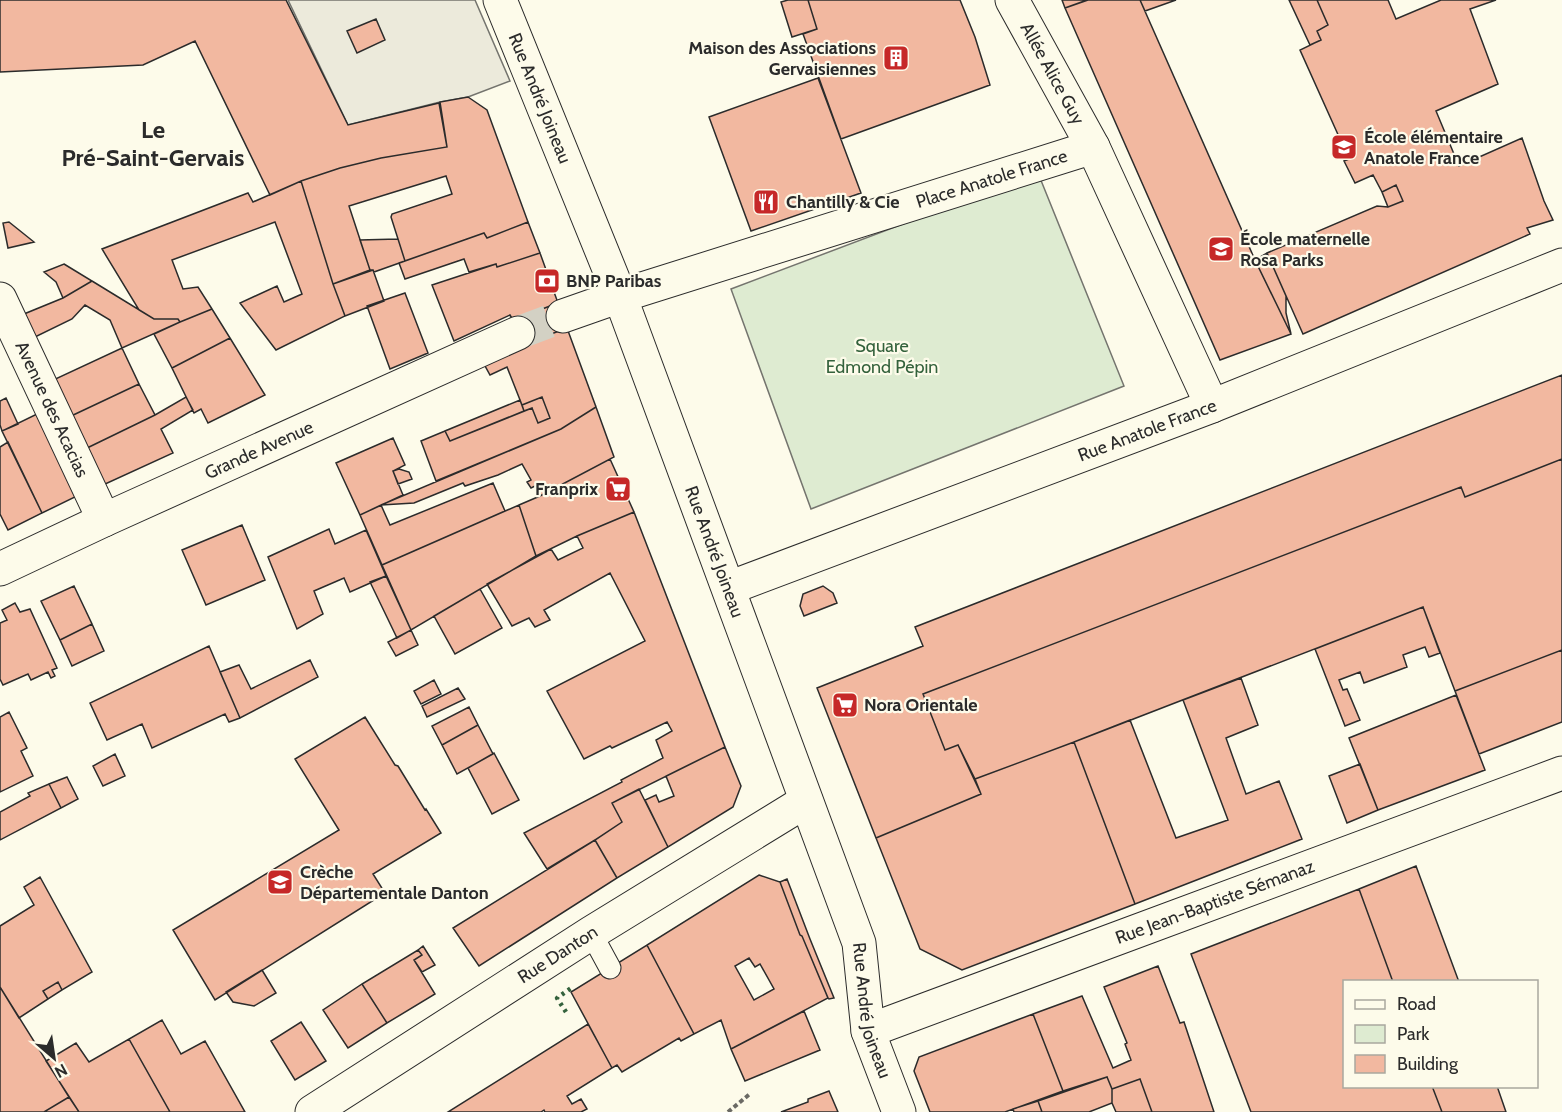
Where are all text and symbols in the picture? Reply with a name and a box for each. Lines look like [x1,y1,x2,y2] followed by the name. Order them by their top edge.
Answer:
[1016,19,1089,128] street label: Allée Alice Guy
[504,30,576,167] street label: Rue André Joineau
[688,37,876,80] place label: Maison des Associations Gervaisiennes
[881,43,911,73] building icon: Maison des Associations Gervaisiennes
[62,115,244,172] district label: Le Pré-Saint-Gervais
[1364,126,1503,169] place label: École élémentaire Anatole France
[1329,132,1359,162] school or university icon: École élémentaire Anatole France
[913,145,1070,213] street label: Place Anatole France
[751,187,781,217] restaurant icon: Chantilly & Cie
[786,191,900,213] place label: Chantilly & Cie
[1240,228,1370,271] place label: École maternelle Rosa Parks
[1206,234,1236,264] school or university icon: École maternelle Rosa Parks
[532,266,562,296] bank icon: BNP Paribas
[566,270,662,292] place label: BNP Paribas
[826,335,938,378] park label: Square Edmond Pépin
[11,338,93,481] street label: Avenue des Acacias
[1075,394,1220,467] street label: Rue Anatole France
[201,416,317,484] street label: Grande Avenue
[603,474,633,504] supermarket icon: Franprix
[535,478,598,500] place label: Franprix
[680,483,749,621] street label: Rue André Joineau
[830,690,860,720] supermarket icon: Nora Orientale
[864,694,978,716] place label: Nora Orientale
[1112,855,1318,949] street label: Rue Jean-Baptiste Sémanaz
[300,861,489,904] place label: Crèche Départementale Danton
[265,867,295,897] school or university icon: Crèche Départementale Danton
[514,921,602,988] street label: Rue Danton
[848,941,896,1081] street label: Rue André Joineau
[1343,980,1538,1088] legend
[1397,993,1436,1015] text: Road
[1397,1023,1430,1045] text: Park
[24,1028,84,1088] north arrow
[1397,1053,1459,1075] text: Building
[51,1060,71,1082] text: N

